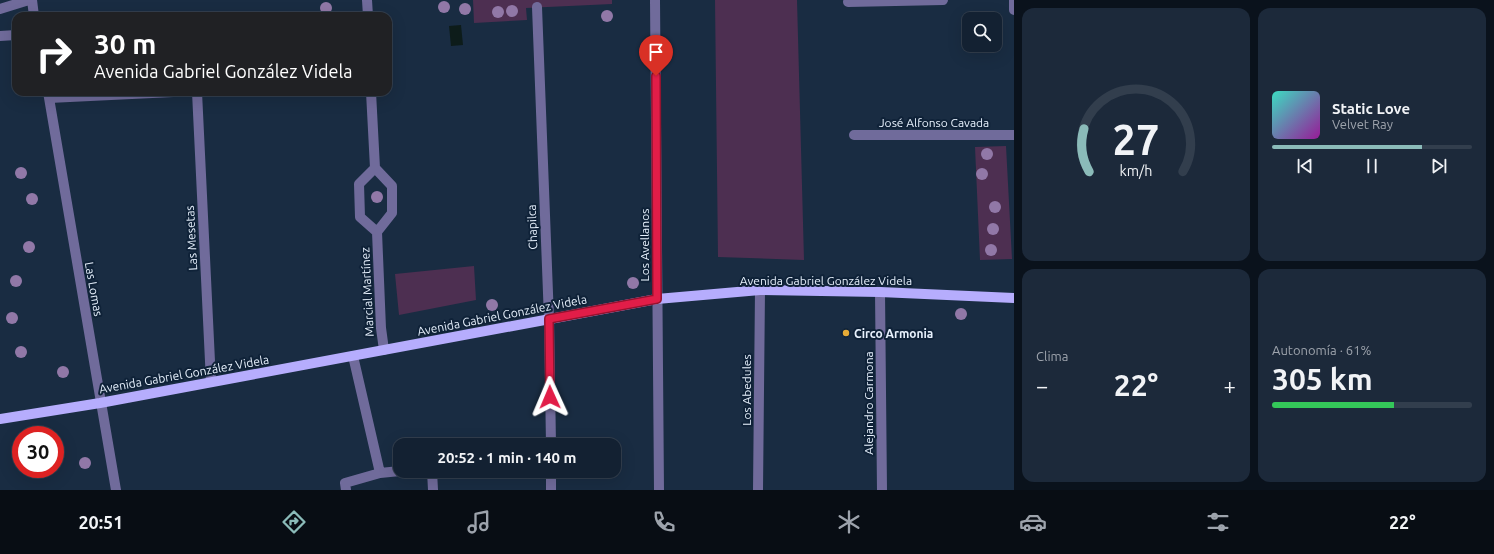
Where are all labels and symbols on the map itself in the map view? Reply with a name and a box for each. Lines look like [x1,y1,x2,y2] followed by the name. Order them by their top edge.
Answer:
[639,35,673,76] pin
[879,116,989,129] street label: José Alfonso Cavada
[525,204,539,250] street label: Chapilca
[183,205,199,271] street label: Las Mesetas
[638,209,651,281] street label: Los Avellanos
[358,247,376,337] street label: Marcial Martínez
[83,261,105,317] street label: Las Lomas
[740,274,912,287] street label: Avenida Gabriel González Videla
[416,292,588,338] street label: Avenida Gabriel González Videla
[854,327,933,340] place label: Circo Armonia
[841,328,851,338] marker: Circo Armonia
[862,351,875,455] street label: Alejandro Carmona
[98,353,270,395] street label: Avenida Gabriel González Videla
[740,354,753,426] street label: Los Abedules
[529,376,571,418] position arrow
[12,426,64,478] speed limit sign: 30

